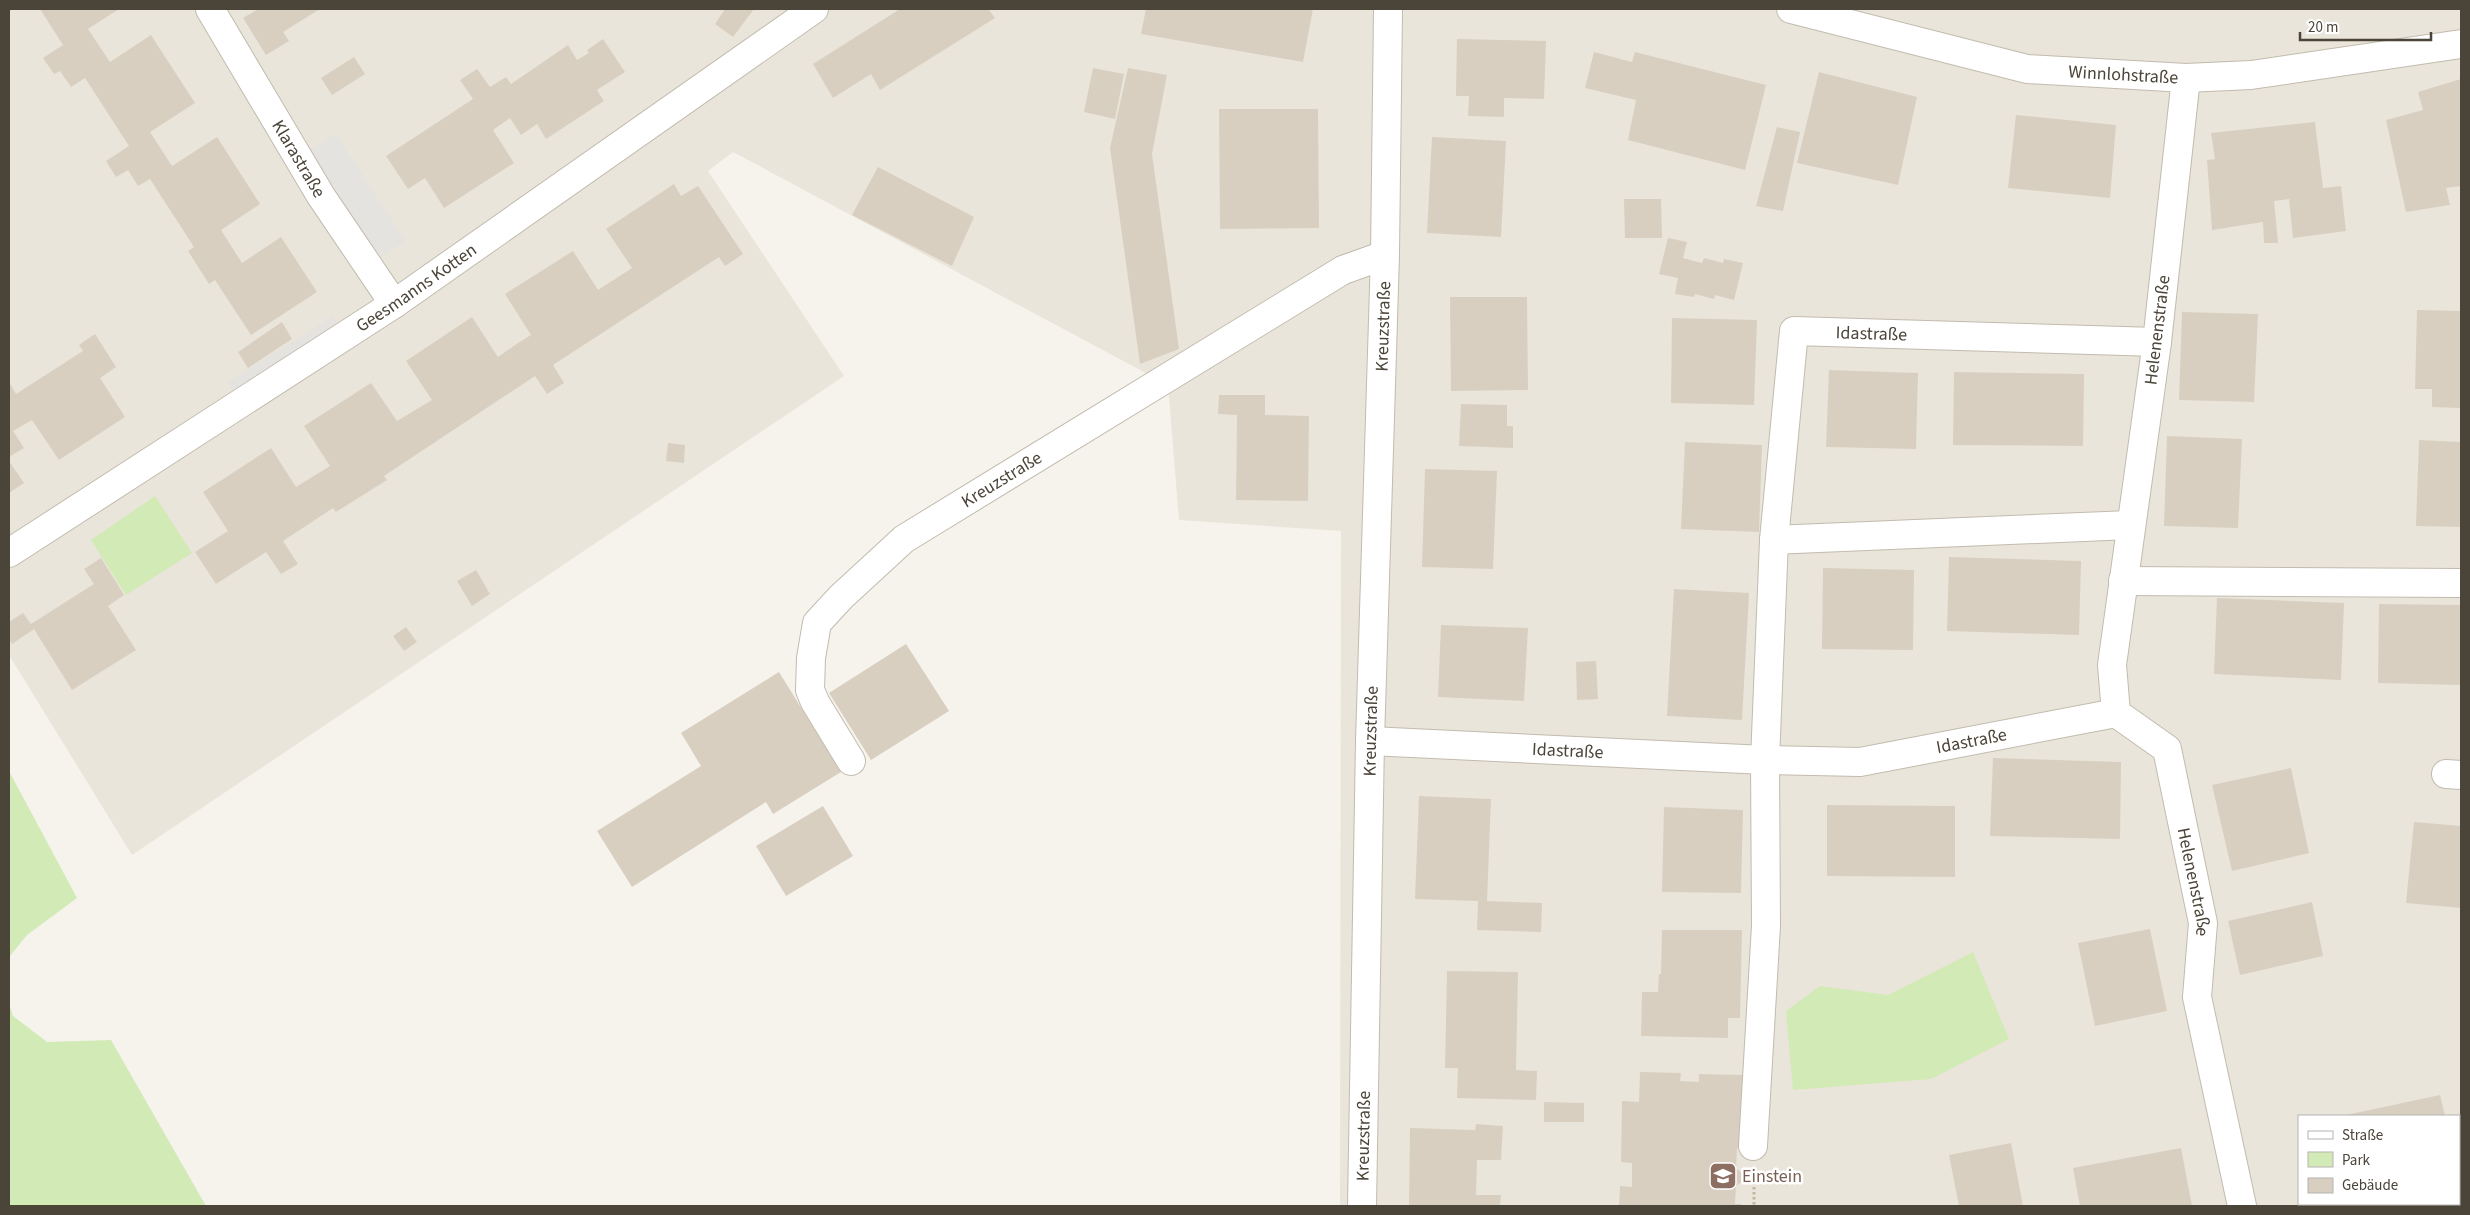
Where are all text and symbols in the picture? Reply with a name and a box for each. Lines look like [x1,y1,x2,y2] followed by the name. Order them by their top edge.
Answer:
[2300,10,2431,42] scale bar
[2308,17,2338,38] text: 20 m
[2068,59,2179,91] street label: Winnlohstraße
[266,115,331,203] street label: Klarastraße
[351,238,482,338] street label: Geesmanns Kotten
[2138,274,2177,386] street label: Helenenstraße
[1369,281,1397,372] street label: Kreuzstraße
[1835,320,1908,347] street label: Idastraße
[957,445,1047,514] street label: Kreuzstraße
[1357,685,1385,776] street label: Kreuzstraße
[1934,722,2009,760] street label: Idastraße
[1532,737,1604,765] street label: Idastraße
[2171,825,2216,937] street label: Helenenstraße
[1350,1091,1377,1181] street label: Kreuzstraße
[2298,1115,2460,1205] legend
[2342,1125,2383,1146] text: Straße
[2342,1150,2371,1171] text: Park
[1708,1161,1738,1191] school or university icon: Einstein
[1742,1164,1802,1189] place label: Einstein
[2342,1175,2398,1196] text: Gebäude

